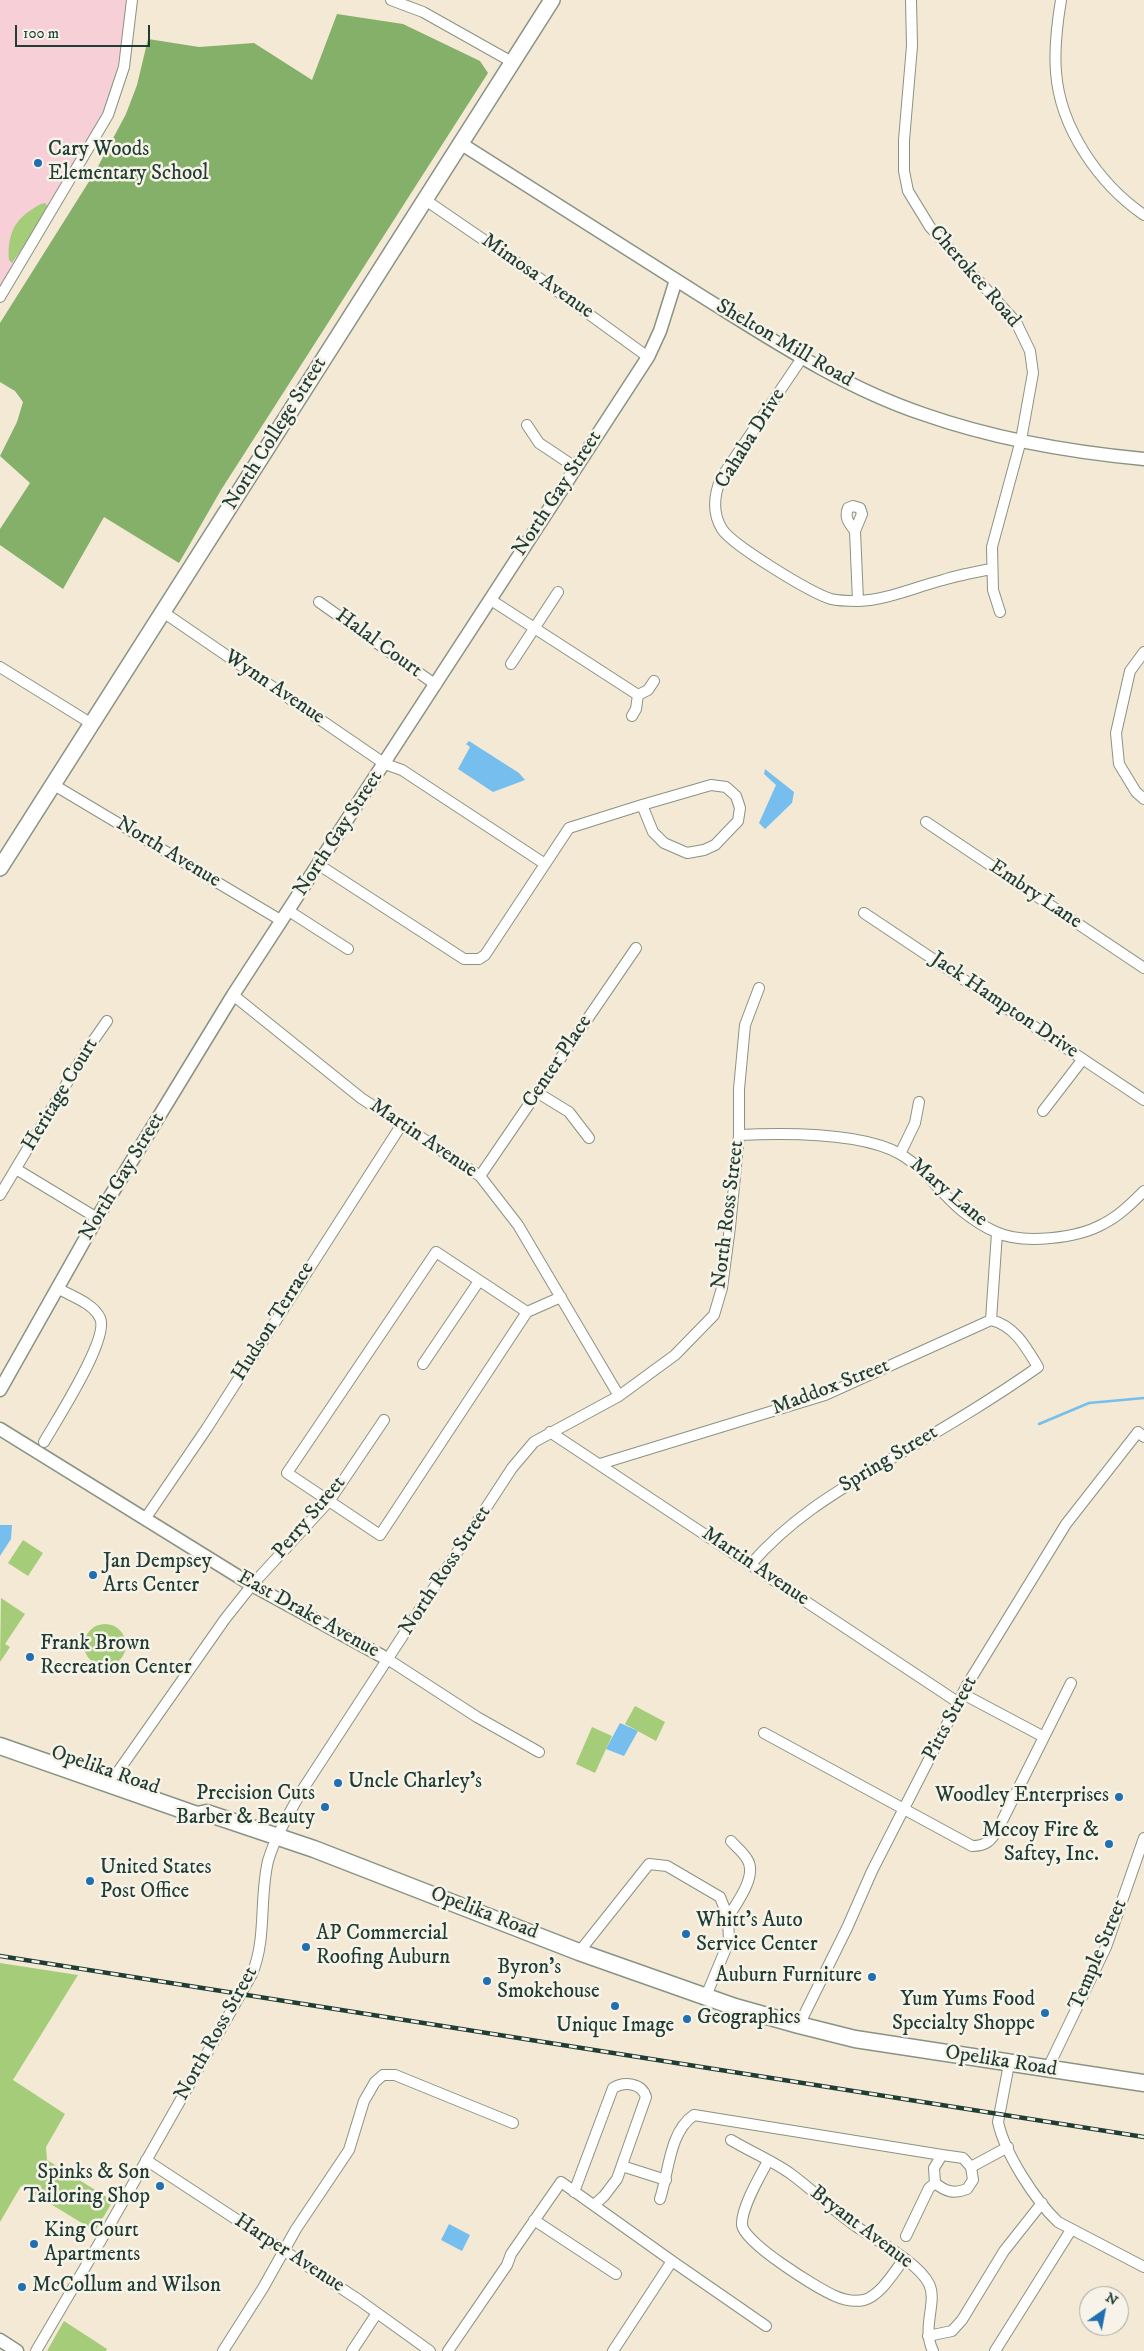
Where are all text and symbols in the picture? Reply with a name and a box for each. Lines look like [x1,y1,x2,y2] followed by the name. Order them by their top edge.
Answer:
[18,15,152,47] scale bar
[23,24,59,43] text: 100 m
[48,138,209,188] place label: Cary Woods Elementary School
[32,157,44,169] marker: Cary Woods Elementary School
[923,221,1025,333] street label: Cherokee Road
[476,229,598,325] street label: Mimosa Avenue
[711,294,857,394] street label: Shelton Mill Road
[219,353,333,515] street label: North College Street
[710,384,792,494] street label: Cahaba Drive
[508,426,608,562] street label: North Gay Street
[330,604,426,684] street label: Halal Court
[219,645,329,731] street label: Wynn Avenue
[289,766,389,902] street label: North Gay Street
[111,812,225,894] street label: North Avenue
[984,855,1086,935] street label: Embry Lane
[925,947,1083,1065] street label: Jack Hampton Drive
[518,1011,598,1113] street label: Center Place
[17,1034,105,1156] street label: Heritage Court
[365,1094,481,1184] street label: Martin Avenue
[75,1109,171,1245] street label: North Gay Street
[707,1139,751,1291] street label: North Ross Street
[904,1153,992,1233] street label: Mary Lane
[227,1258,321,1386] street label: Hudson Terrace
[769,1354,893,1422] street label: Maddox Street
[835,1421,943,1499] street label: Spring Street
[268,1471,352,1565] street label: Perry Street
[395,1502,497,1640] street label: North Ross Street
[697,1522,813,1612] street label: Martin Avenue
[103,1550,212,1600] place label: Jan Dempsey Arts Center
[233,1566,383,1664] street label: East Drake Avenue
[87,1569,99,1581] marker: Jan Dempsey Arts Center
[40,1632,192,1682] place label: Frank Brown Recreation Center
[24,1651,36,1663] marker: Frank Brown Recreation Center
[918,1672,984,1766] street label: Pitts Street
[47,1741,163,1801] street label: Opelika Road
[348,1770,482,1796] place label: Uncle Charley's
[332,1777,344,1789] marker: Uncle Charley's
[176,1782,315,1832] place label: Precision Cuts Barber & Beauty
[935,1784,1109,1810] place label: Woodley Enterprises
[1113,1791,1125,1803] marker: Woodley Enterprises
[319,1801,331,1813] marker: Precision Cuts Barber & Beauty
[982,1819,1099,1869] place label: Mccoy Fire & Saftey, Inc.
[1103,1838,1115,1850] marker: Mccoy Fire & Saftey, Inc.
[100,1856,212,1906] place label: United States Post Office
[84,1875,96,1887] marker: United States Post Office
[427,1882,541,1946] street label: Opelika Road
[1064,1896,1134,2014] street label: Temple Street
[696,1909,817,1959] place label: Whitt's Auto Service Center
[316,1922,450,1972] place label: AP Commercial Roofing Auburn
[680,1928,692,1940] marker: Whitt's Auto Service Center
[300,1941,312,1953] marker: AP Commercial Roofing Auburn
[497,1956,600,2006] place label: Byron's Smokehouse
[170,1963,264,2105] street label: North Ross Street
[715,1964,862,1990] place label: Auburn Furniture
[866,1971,878,1983] marker: Auburn Furniture
[481,1975,493,1987] marker: Byron's Smokehouse
[892,1988,1035,2038] place label: Yum Yums Food Specialty Shoppe
[609,2000,621,2012] marker: Unique Image
[697,2006,800,2032] place label: Geographics
[1039,2007,1051,2019] marker: Yum Yums Food Specialty Shoppe
[681,2013,693,2025] marker: Geographics
[556,2014,674,2040] place label: Unique Image
[943,2041,1059,2083] street label: Opelika Road
[24,2161,150,2211] place label: Spinks & Son Tailoring Shop
[154,2180,166,2192] marker: Spinks & Son Tailoring Shop
[804,2181,918,2275] street label: Bryant Avenue
[229,2209,349,2299] street label: Harper Avenue
[44,2219,140,2269] place label: King Court Apartments
[28,2238,40,2250] marker: King Court Apartments
[32,2274,221,2300] place label: McCollum and Wilson
[16,2281,28,2293] marker: McCollum and Wilson
[1079,2286,1129,2336] north arrow
[1102,2289,1121,2310] text: N

